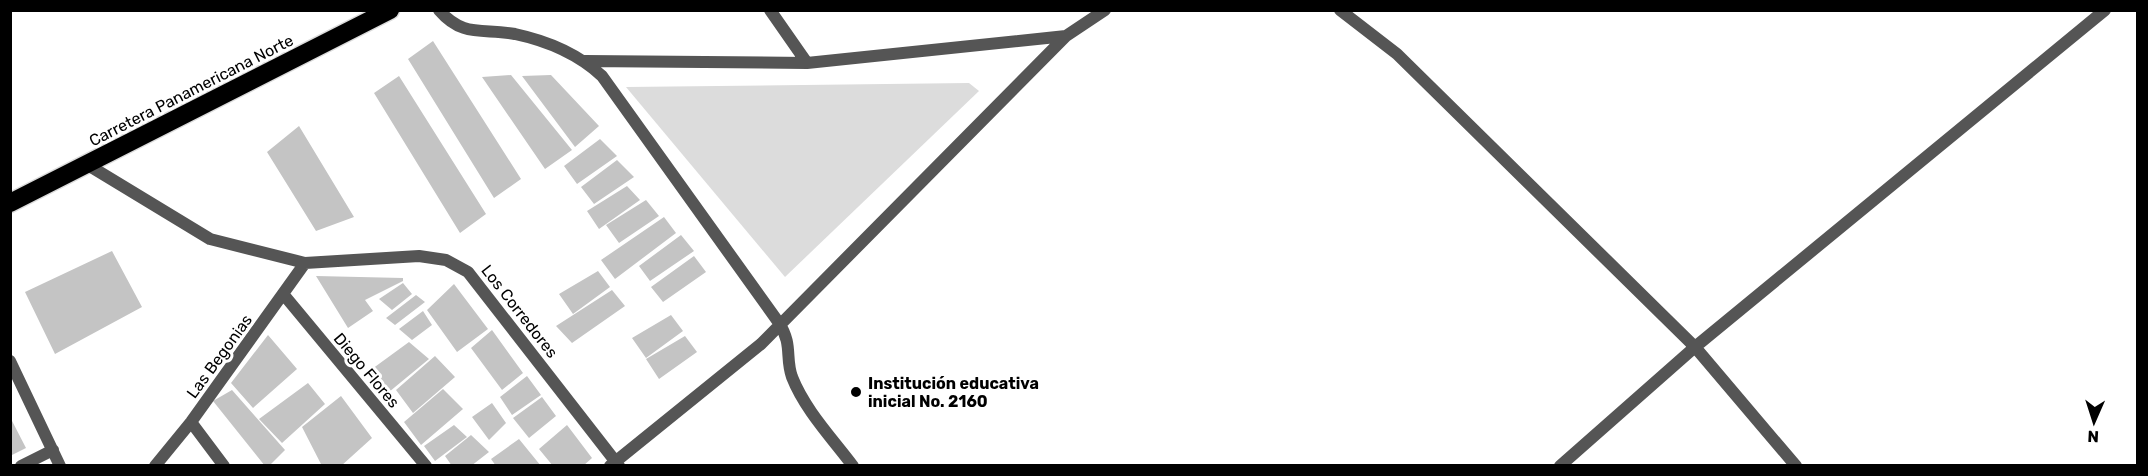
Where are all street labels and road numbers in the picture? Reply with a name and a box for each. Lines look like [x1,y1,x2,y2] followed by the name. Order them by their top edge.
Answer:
[86,31,297,150] street label: Carretera Panamericana Norte
[477,261,562,362] street label: Los Corredores
[183,311,256,402] street label: Las Begonias
[330,329,403,412] street label: Diego Flores

